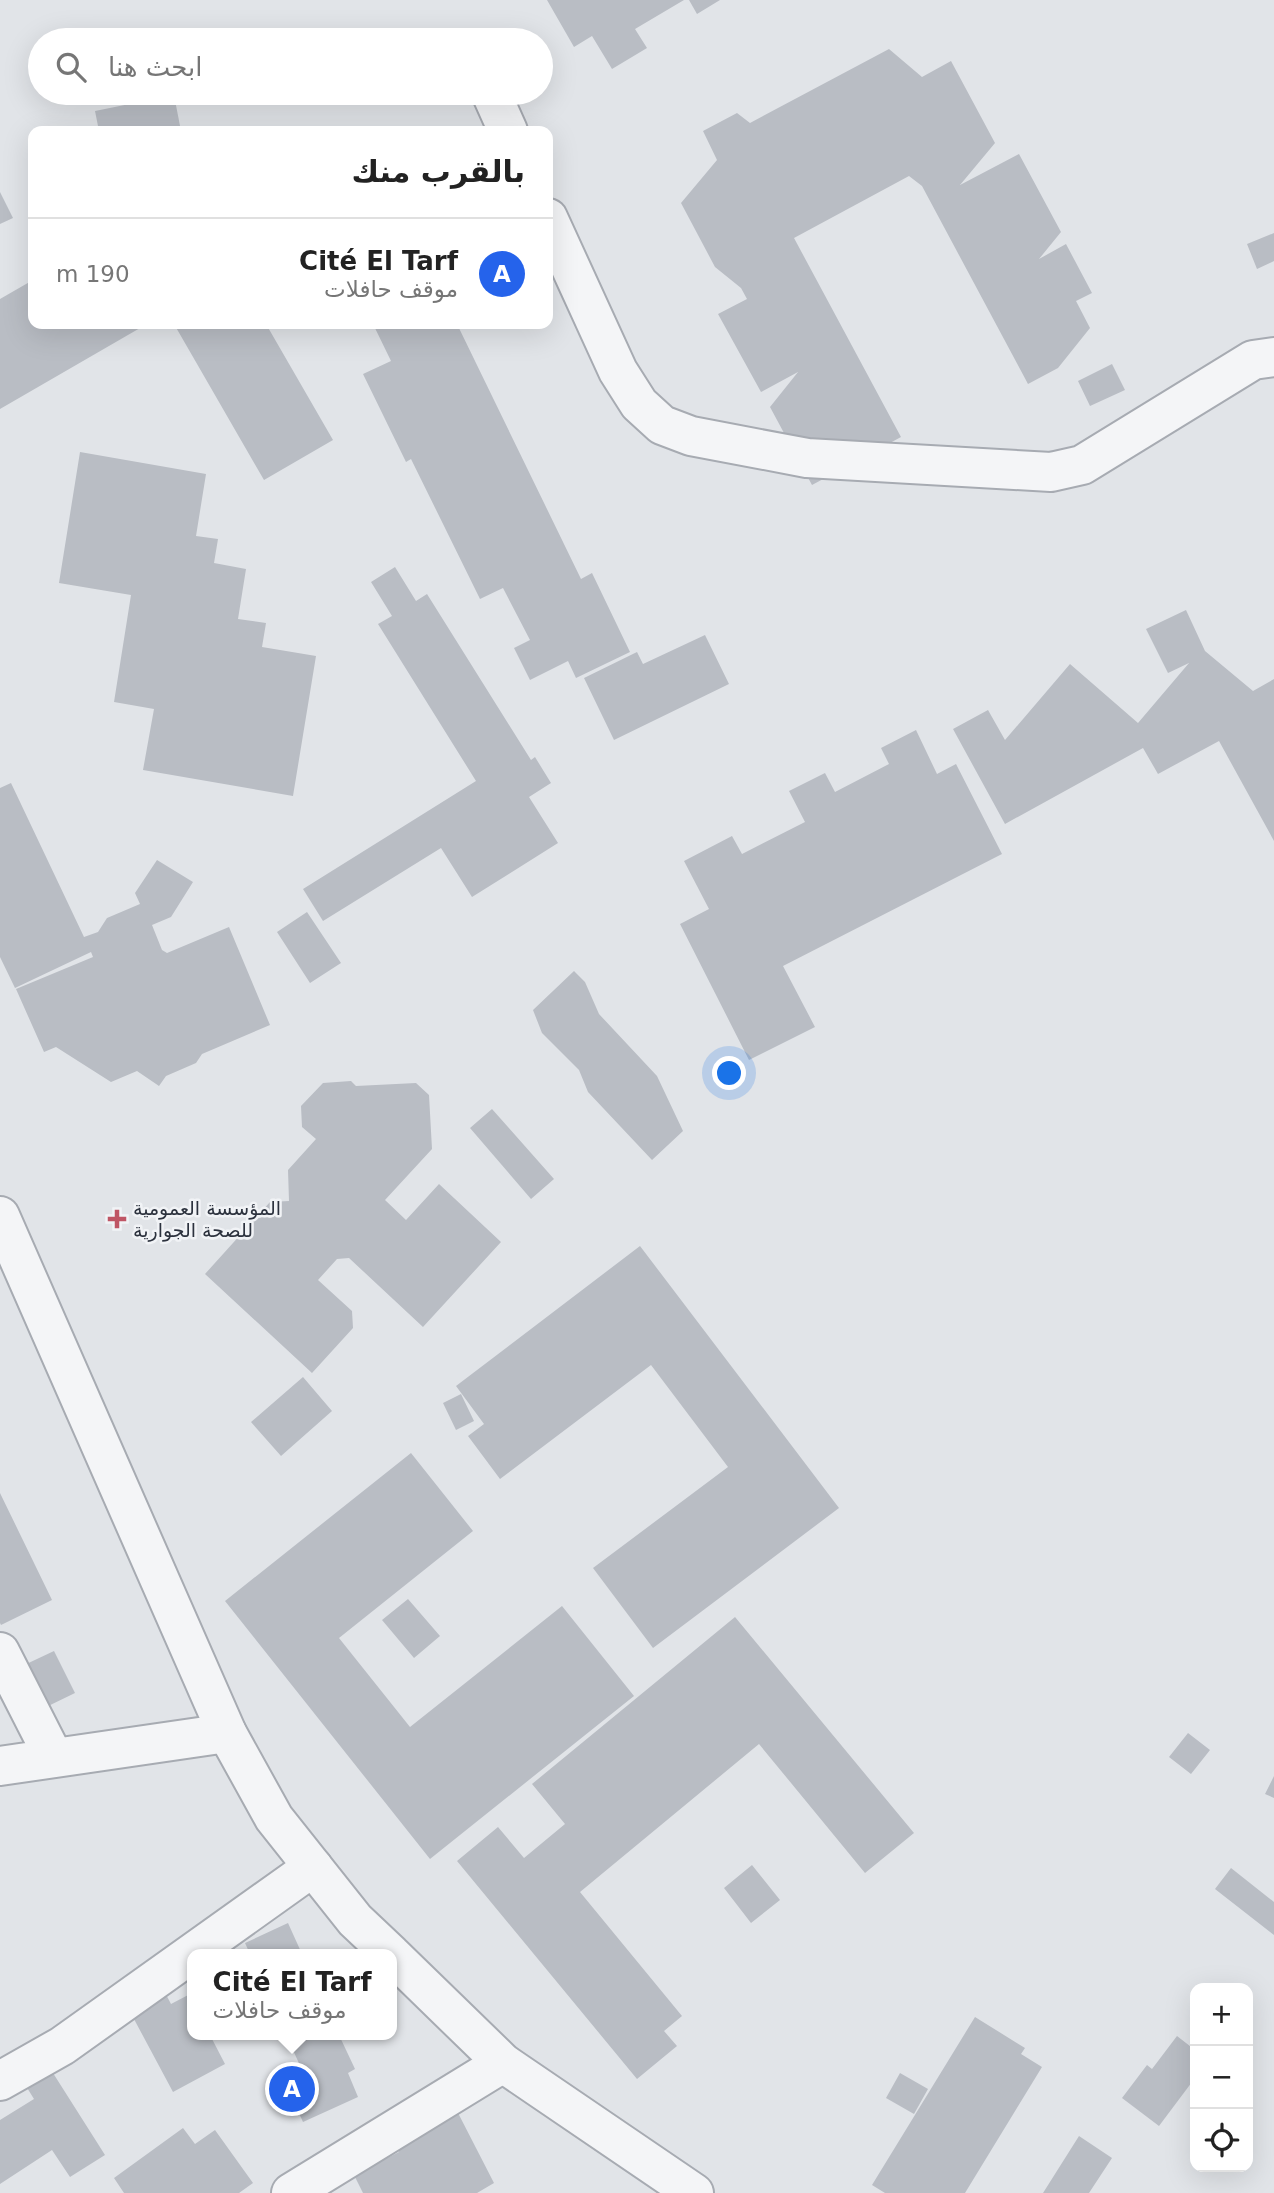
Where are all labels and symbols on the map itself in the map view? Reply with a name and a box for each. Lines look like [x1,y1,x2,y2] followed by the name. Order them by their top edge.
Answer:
[712,1056,746,1090] your location
[133,1197,281,1242] place label: المؤسسة العمومية للصحة الجوارية
[107,1209,127,1229] marker: المؤسسة العمومية للصحة الجوارية
[269,2063,315,2115] pin: A

